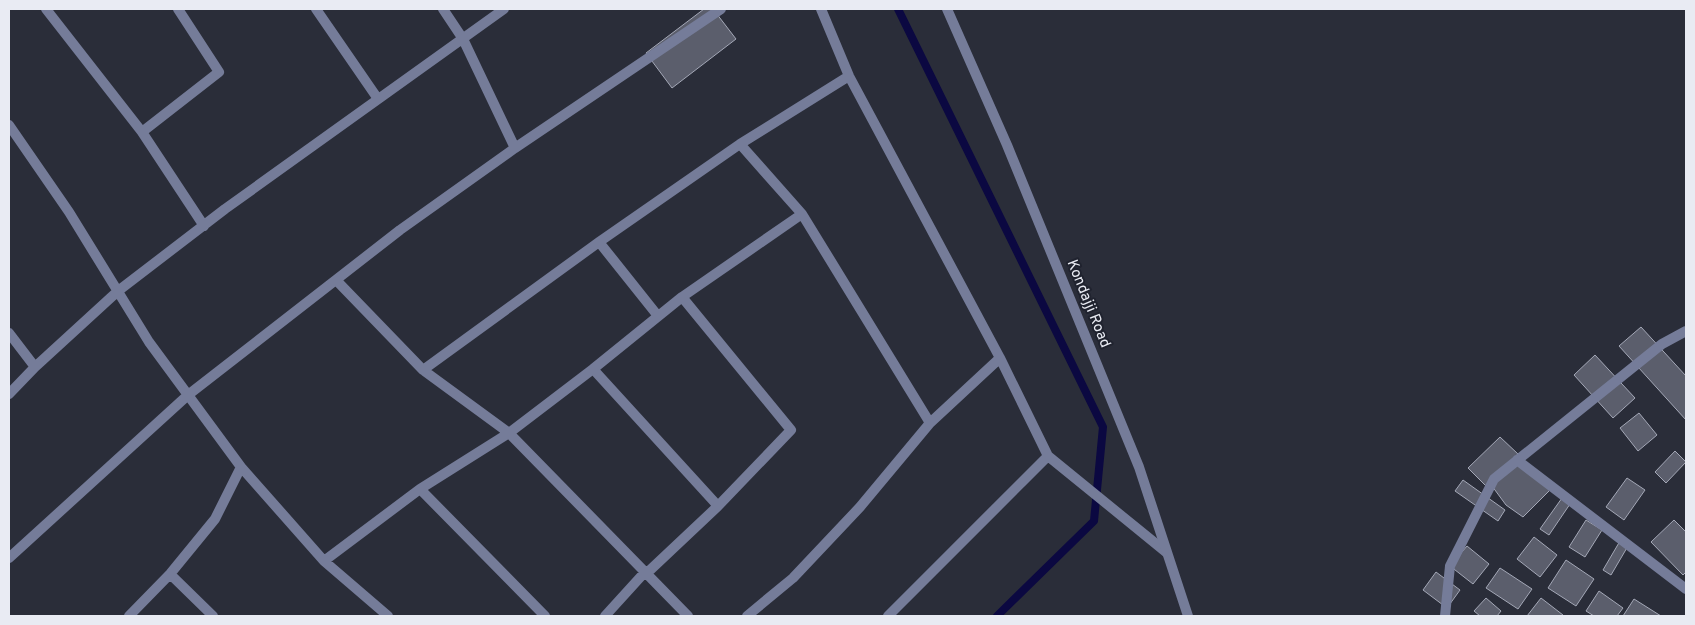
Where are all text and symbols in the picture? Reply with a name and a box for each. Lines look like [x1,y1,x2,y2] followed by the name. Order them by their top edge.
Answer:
[1062,257,1114,351] street label: Kondajji Road

